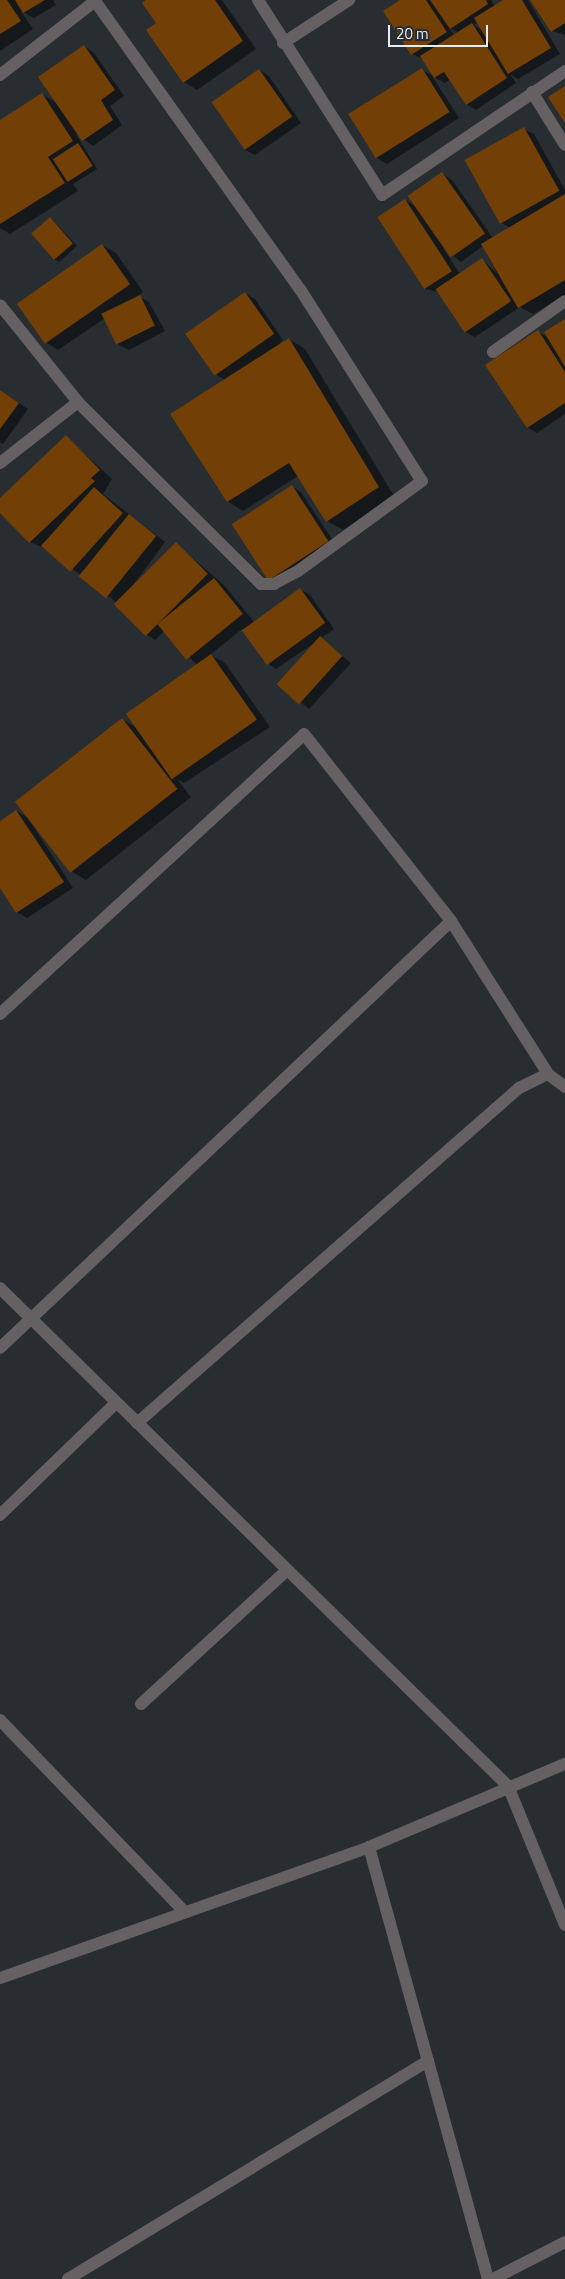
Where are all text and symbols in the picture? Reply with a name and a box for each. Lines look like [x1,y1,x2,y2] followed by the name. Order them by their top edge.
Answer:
[390,15,490,47] scale bar
[396,22,429,45] text: 20 m

